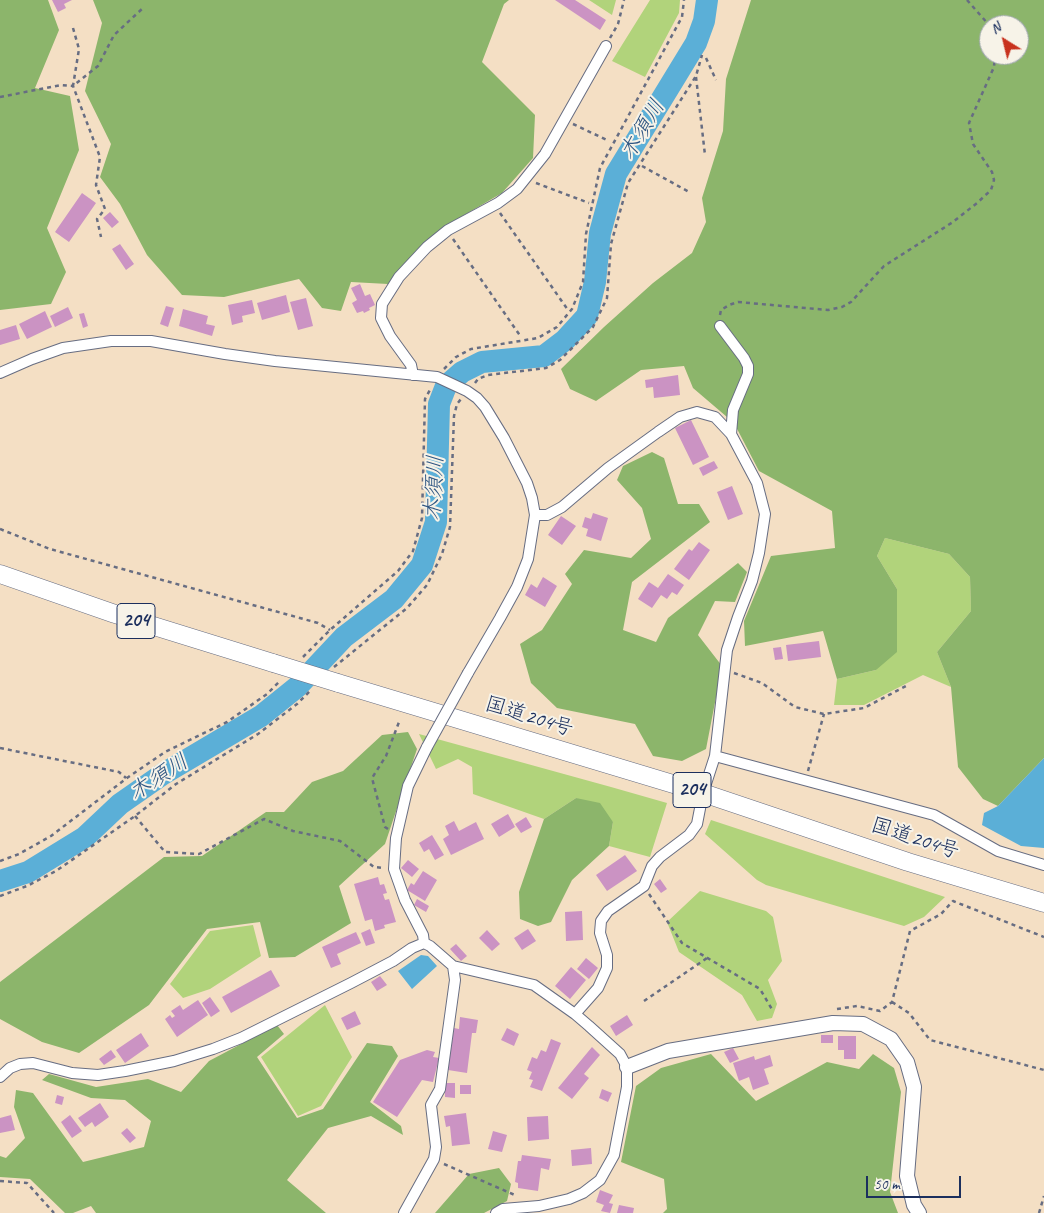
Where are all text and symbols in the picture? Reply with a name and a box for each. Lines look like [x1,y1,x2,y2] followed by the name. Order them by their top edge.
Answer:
[979,15,1029,65] north arrow
[987,19,1004,38] text: N
[615,95,671,165] water label: 木須川
[420,454,450,522] water label: 木須川
[117,604,155,638] road number: 204
[482,692,576,742] street label: 国道204号
[124,749,194,807] water label: 木須川
[673,772,711,808] road number: 204
[868,813,962,865] street label: 国道204号
[869,1166,964,1198] scale bar
[874,1175,900,1194] text: 50 m

